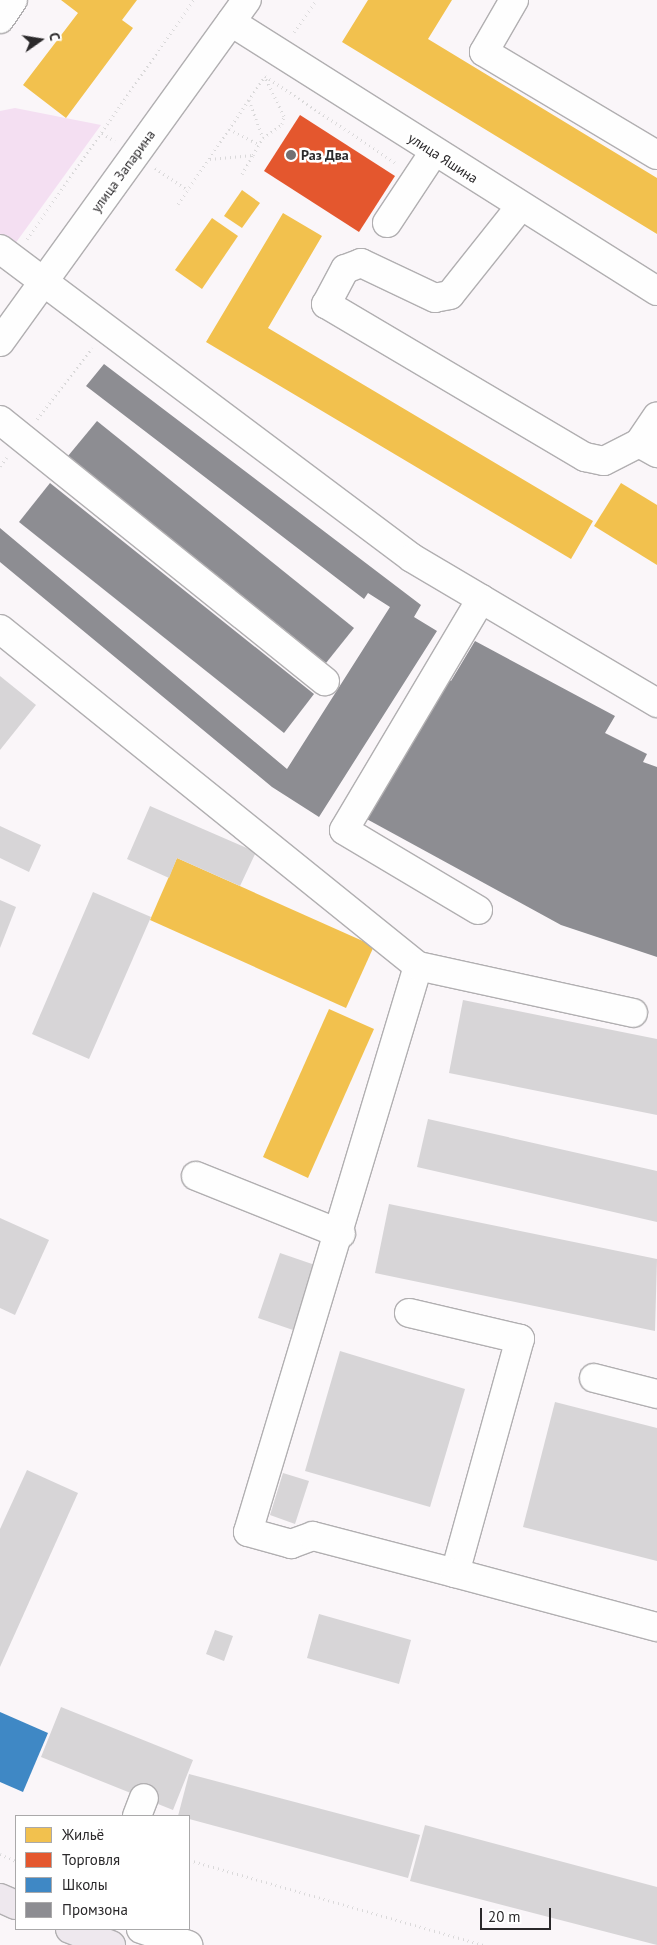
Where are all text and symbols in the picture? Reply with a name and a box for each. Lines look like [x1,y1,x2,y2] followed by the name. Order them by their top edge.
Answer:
[15,15,65,65] north arrow
[45,31,64,42] text: С
[87,126,159,216] street label: улица Запарина
[405,129,481,187] street label: улица Яшина
[301,147,349,163] place label: Раз Два
[285,149,297,161] marker: Раз Два
[15,1815,190,1930] legend
[62,1825,104,1844] text: Жильё
[62,1850,120,1869] text: Торговля
[62,1875,108,1894] text: Школы
[482,1898,553,1930] scale bar
[62,1900,128,1919] text: Промзона
[488,1907,521,1926] text: 20 m

